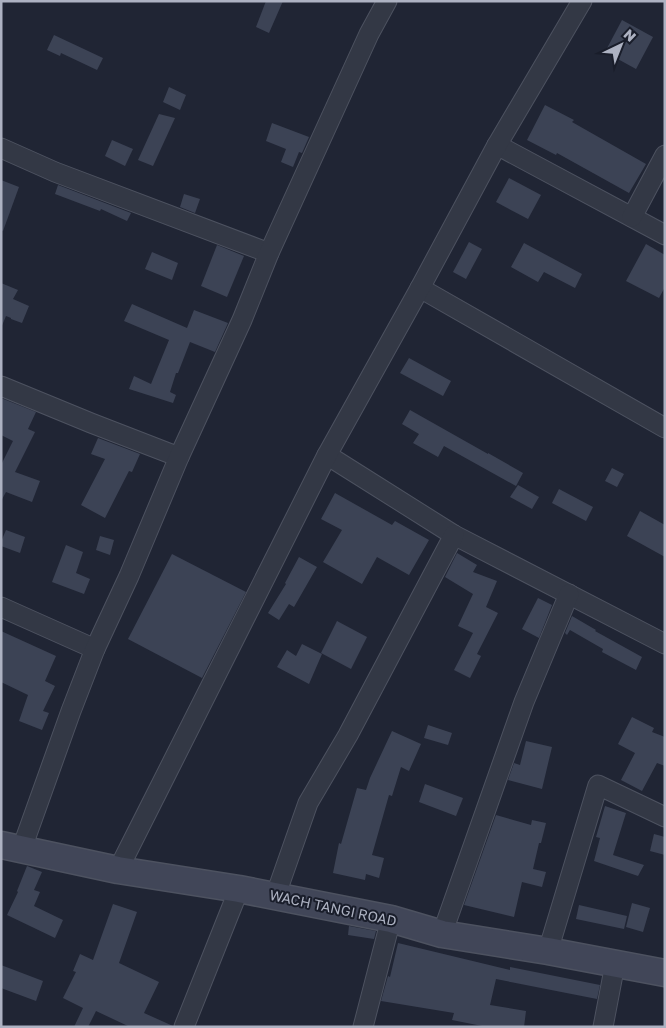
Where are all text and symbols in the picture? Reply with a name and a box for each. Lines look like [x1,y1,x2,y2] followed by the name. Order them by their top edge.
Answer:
[596,20,646,70] north arrow
[621,25,640,45] text: N
[268,886,398,929] street label: WACH TANGI ROAD

